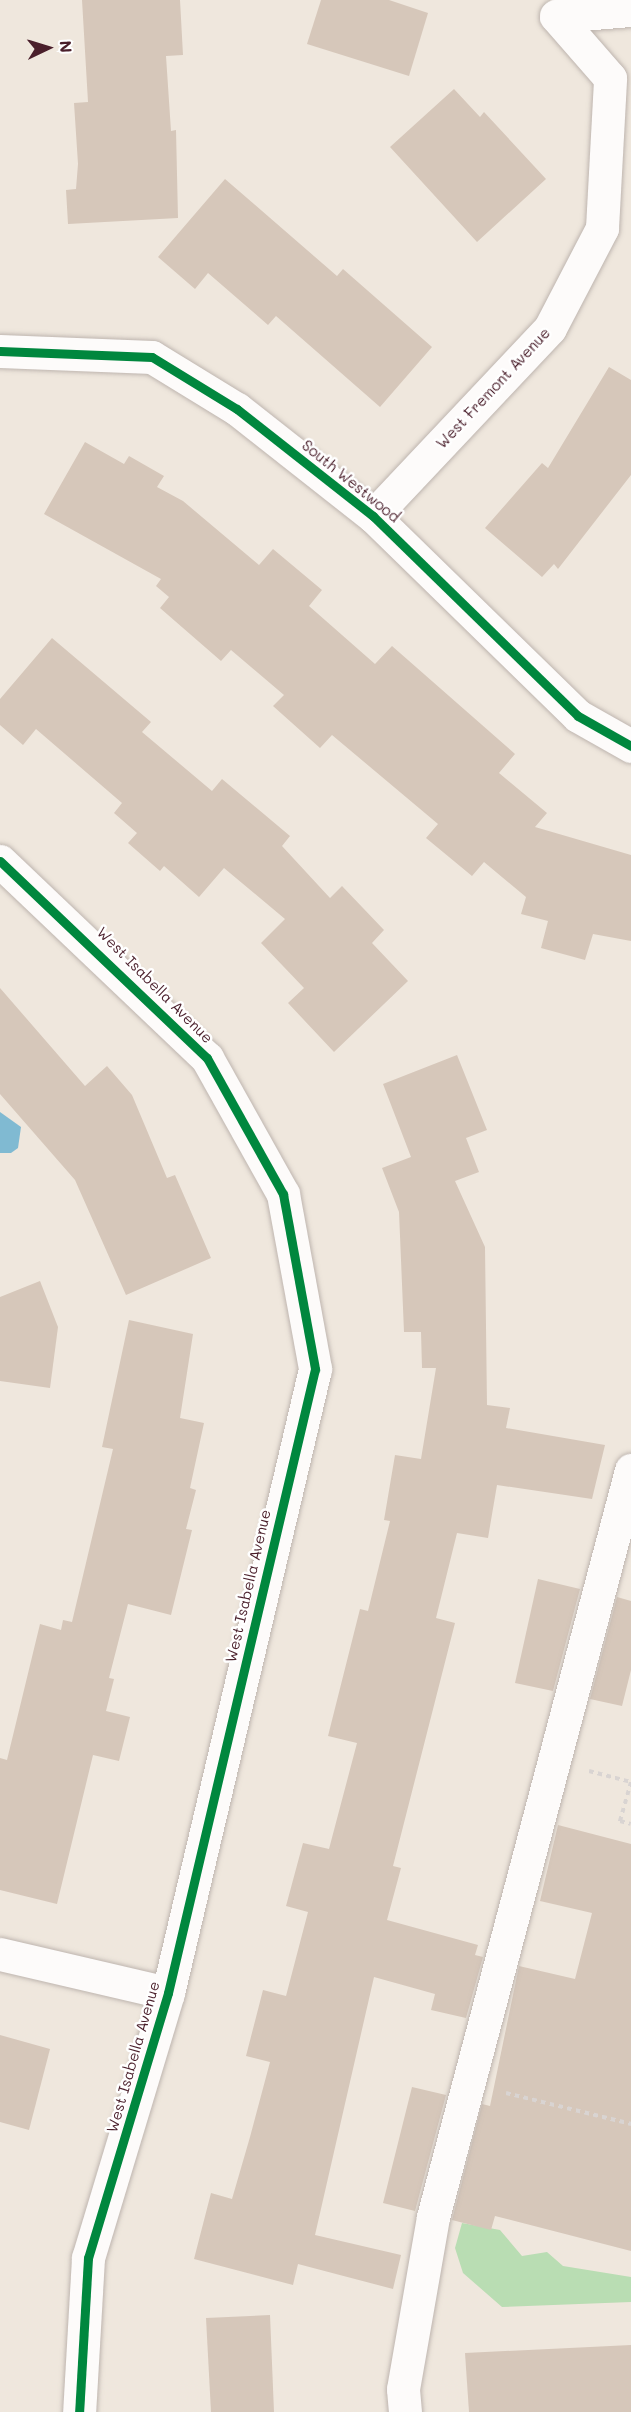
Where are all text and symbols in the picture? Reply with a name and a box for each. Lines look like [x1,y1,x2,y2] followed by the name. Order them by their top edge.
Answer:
[18,18,78,78] north arrow
[56,40,77,54] text: N
[432,324,554,452] street label: West Fremont Avenue
[298,436,404,526] street label: South Westwood
[93,923,217,1047] street label: West Isabella Avenue
[222,1508,274,1664] street label: West Isabella Avenue
[103,1979,163,2135] street label: West Isabella Avenue

